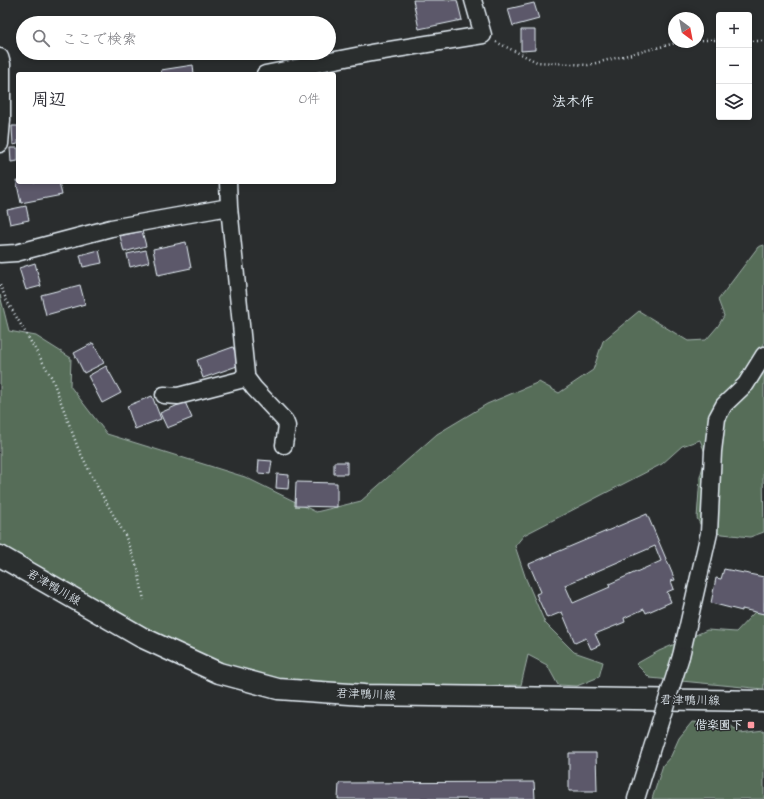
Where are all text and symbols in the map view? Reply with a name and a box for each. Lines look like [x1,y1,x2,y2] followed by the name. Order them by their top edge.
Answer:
[668,12,704,48] north arrow
[716,12,752,120] map controls
[716,12,752,48] button: +
[16,16,336,60] search box
[30,27,52,49] icon: search
[62,29,137,50] text: ここで検索
[716,48,752,84] button: −
[716,84,752,120] button: layers
[32,88,66,112] text: 周辺
[299,90,320,108] text: 0件
[552,92,594,112] district label: 法木作
[24,565,84,610] street label: 君津鴨川線
[336,685,396,704] street label: 君津鴨川線
[660,691,720,710] street label: 君津鴨川線
[695,717,743,734] place label: 偕楽園下
[746,720,756,730] marker: 偕楽園下

